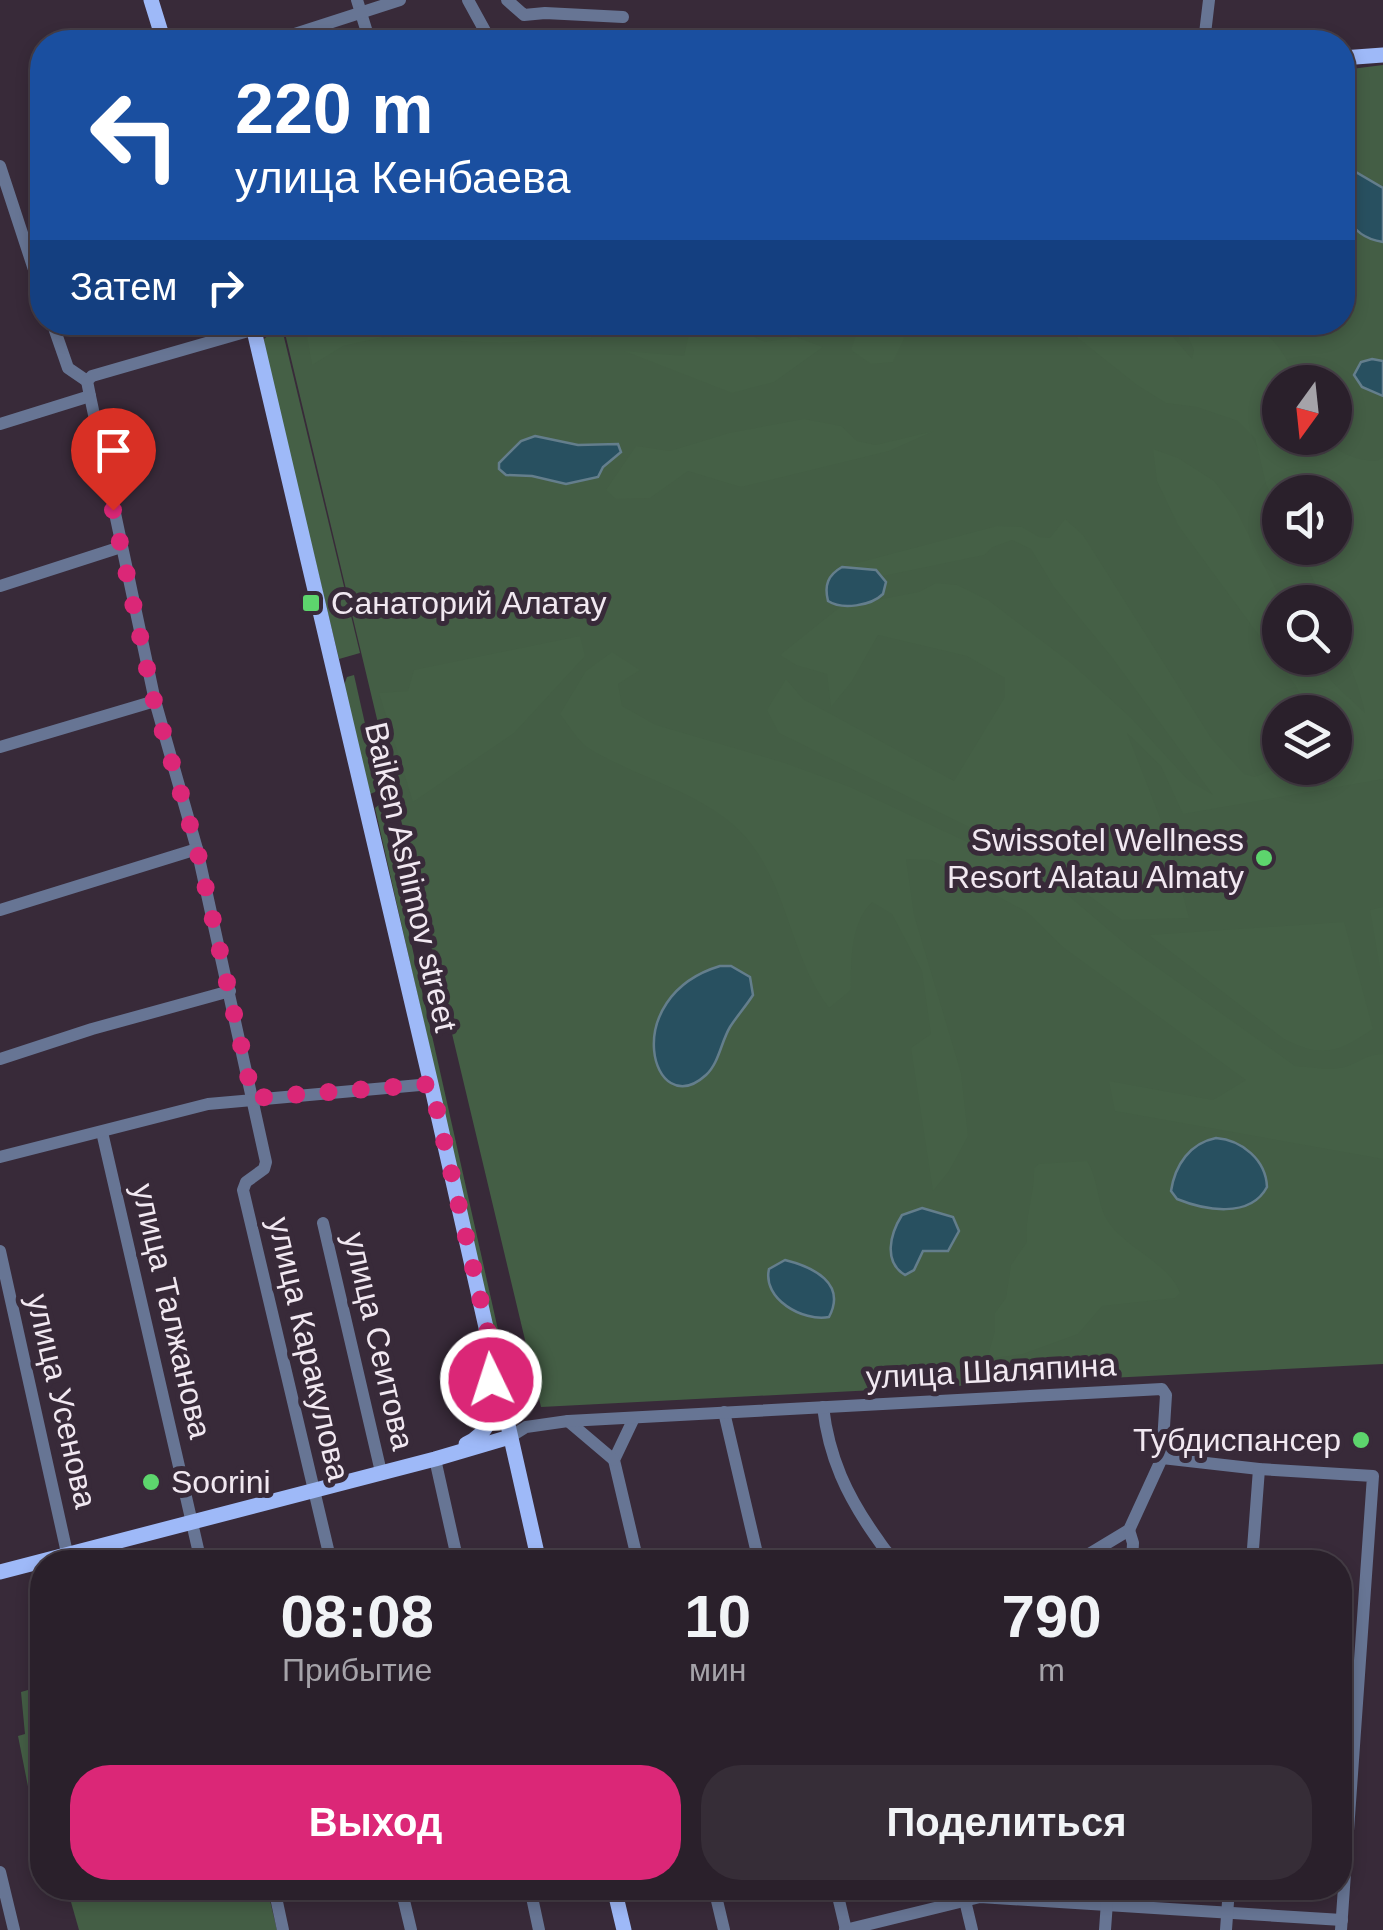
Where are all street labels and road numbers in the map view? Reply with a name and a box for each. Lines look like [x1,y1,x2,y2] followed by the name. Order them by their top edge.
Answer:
[358,719,464,1035] street label: Baiken Ashimov street
[125,1180,219,1442] street label: улица Талжанова
[261,1214,357,1485] street label: улица Каракулова
[336,1229,422,1453] street label: улица Сеитова
[20,1290,104,1512] street label: улица Усенова
[865,1346,1117,1396] street label: улица Шаляпина

